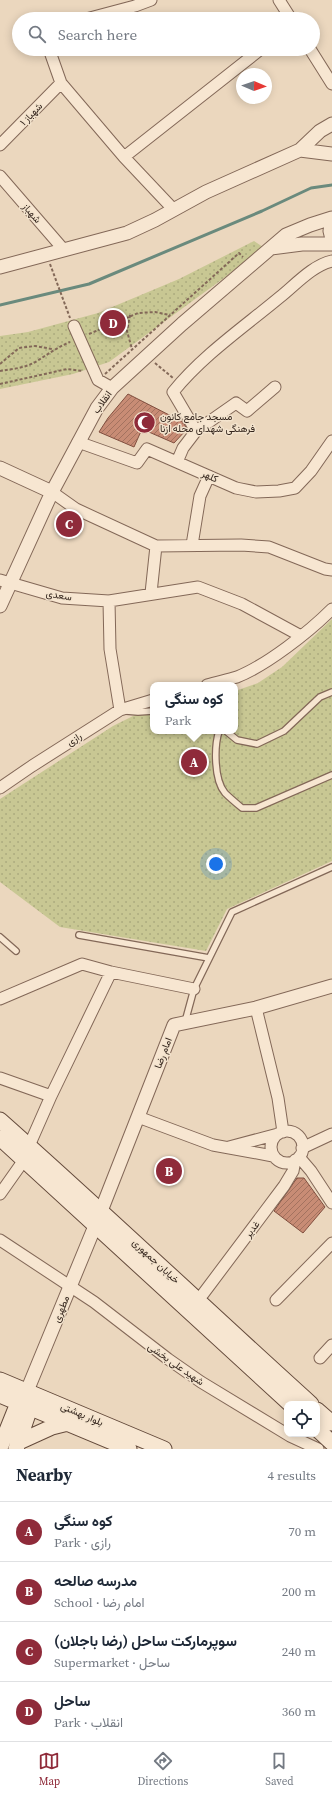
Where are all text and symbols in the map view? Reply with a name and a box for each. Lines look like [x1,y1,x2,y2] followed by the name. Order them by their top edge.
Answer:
[12,12,320,56] search box
[26,23,48,45] icon: search
[58,24,137,45] text: Search here
[236,68,272,104] north arrow
[17,99,45,128] street label: شهباز ۱
[19,200,44,226] street label: شهباز
[100,308,126,338] pin: D
[89,388,115,416] street label: انقلاب
[131,409,157,435] mosque icon: مسجد جامع کانون فرهنگی شهدای محله ازنا
[160,410,256,435] place label: مسجد جامع کانون فرهنگی شهدای محله ازنا
[199,466,221,486] street label: کلهر
[56,509,82,539] pin: C
[45,586,73,604] street label: سعدی
[150,682,238,734] popup
[165,688,223,709] text: کوه سنگی
[165,712,191,729] text: Park
[64,729,84,749] street label: رازی
[181,747,207,777] pin: A
[206,854,226,874] your location
[151,1036,175,1070] street label: امام رضا
[156,1156,182,1186] pin: B
[241,1218,263,1241] street label: غدیر
[130,1236,183,1286] street label: خیابان جمهوری
[50,1294,72,1324] street label: مطهری
[145,1340,207,1388] street label: شهید علی بخشی
[59,1399,105,1429] street label: بلوار بهشتی
[284,1401,320,1437] map controls
[284,1401,320,1437] button: locate
[16,1463,72,1487] text: Nearby
[268,1467,316,1484] text: 4 results
[54,1510,113,1531] text: کوه سنگی
[25,1523,33,1540] text: A
[288,1523,316,1540] text: 70 m
[54,1534,111,1551] text: Park · رازی
[54,1570,137,1591] text: مدرسه صالحه
[25,1583,33,1600] text: B
[282,1583,316,1600] text: 200 m
[54,1594,144,1611] text: School · امام رضا
[54,1630,237,1651] text: سوپرمارکت ساحل (رضا باجلان)
[25,1643,33,1660] text: C
[282,1643,316,1660] text: 240 m
[54,1654,170,1671] text: Supermarket · ساحل
[54,1690,91,1711] text: ساحل
[24,1703,34,1720] text: D
[282,1703,316,1720] text: 360 m
[54,1714,123,1731] text: Park · انقلاب
[38,1750,60,1789] tab: Map
[137,1750,188,1789] tab: Directions
[265,1750,294,1789] tab: Saved

